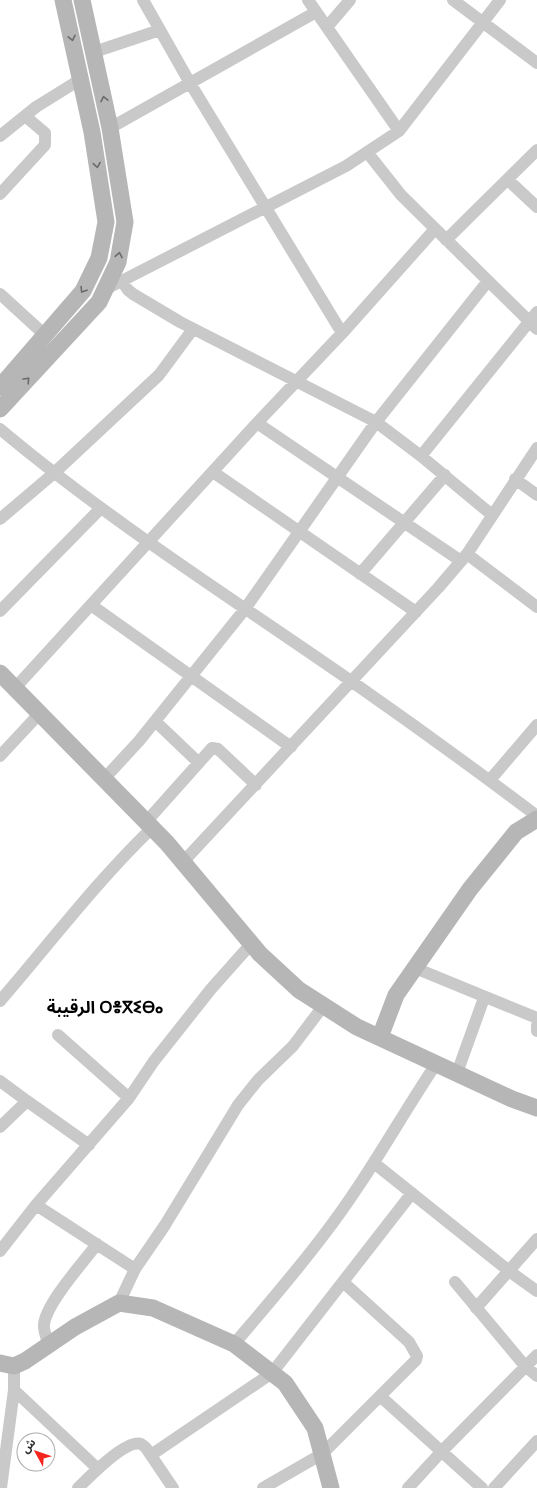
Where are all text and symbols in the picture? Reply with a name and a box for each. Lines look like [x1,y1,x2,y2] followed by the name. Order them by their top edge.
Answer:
[67,35,75,41] one-way arrow
[101,96,109,102] one-way arrow
[93,162,101,169] one-way arrow
[114,251,123,258] one-way arrow
[80,286,88,293] one-way arrow
[22,377,30,385] one-way arrow
[47,996,163,1017] district label: الرقيبة ⵔⴻⴳⵉⴱⴰ
[16,1432,56,1472] north arrow
[18,1435,39,1456] text: ش

